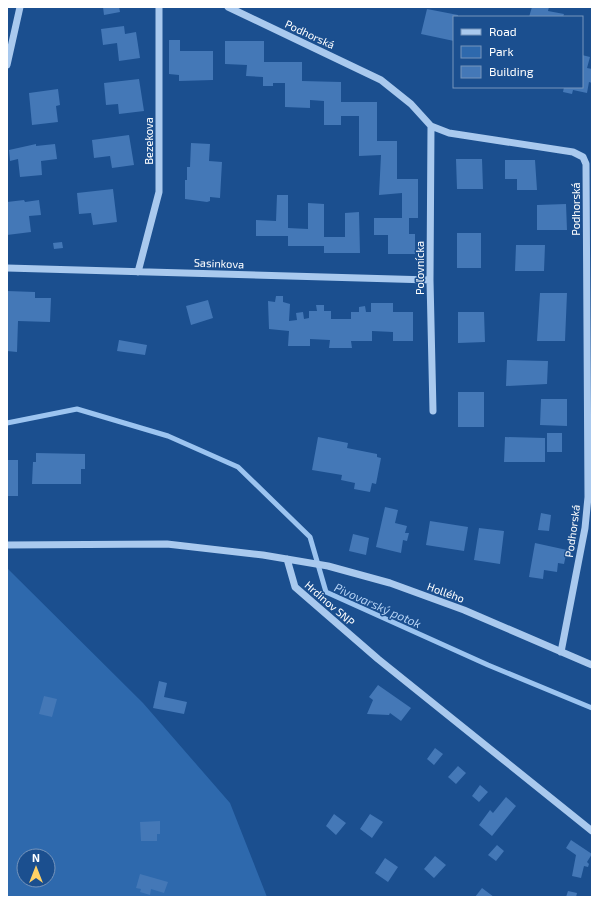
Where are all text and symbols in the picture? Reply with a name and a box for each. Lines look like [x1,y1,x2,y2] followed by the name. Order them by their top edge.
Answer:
[453,16,583,88] legend
[283,17,337,51] street label: Podhorská
[489,24,517,38] text: Road
[489,44,514,58] text: Park
[489,64,534,78] text: Building
[142,117,155,165] street label: Bezekova
[569,182,582,236] street label: Podhorská
[413,241,426,295] street label: Poľovnícka
[194,256,244,270] street label: Sasinkova
[562,504,582,558] street label: Podhorská
[302,578,358,628] street label: Hrdinov SNP
[426,579,466,605] street label: Hollého
[332,580,424,631] water label: Pivovarský potok
[16,848,56,888] north arrow
[32,851,40,864] text: N

